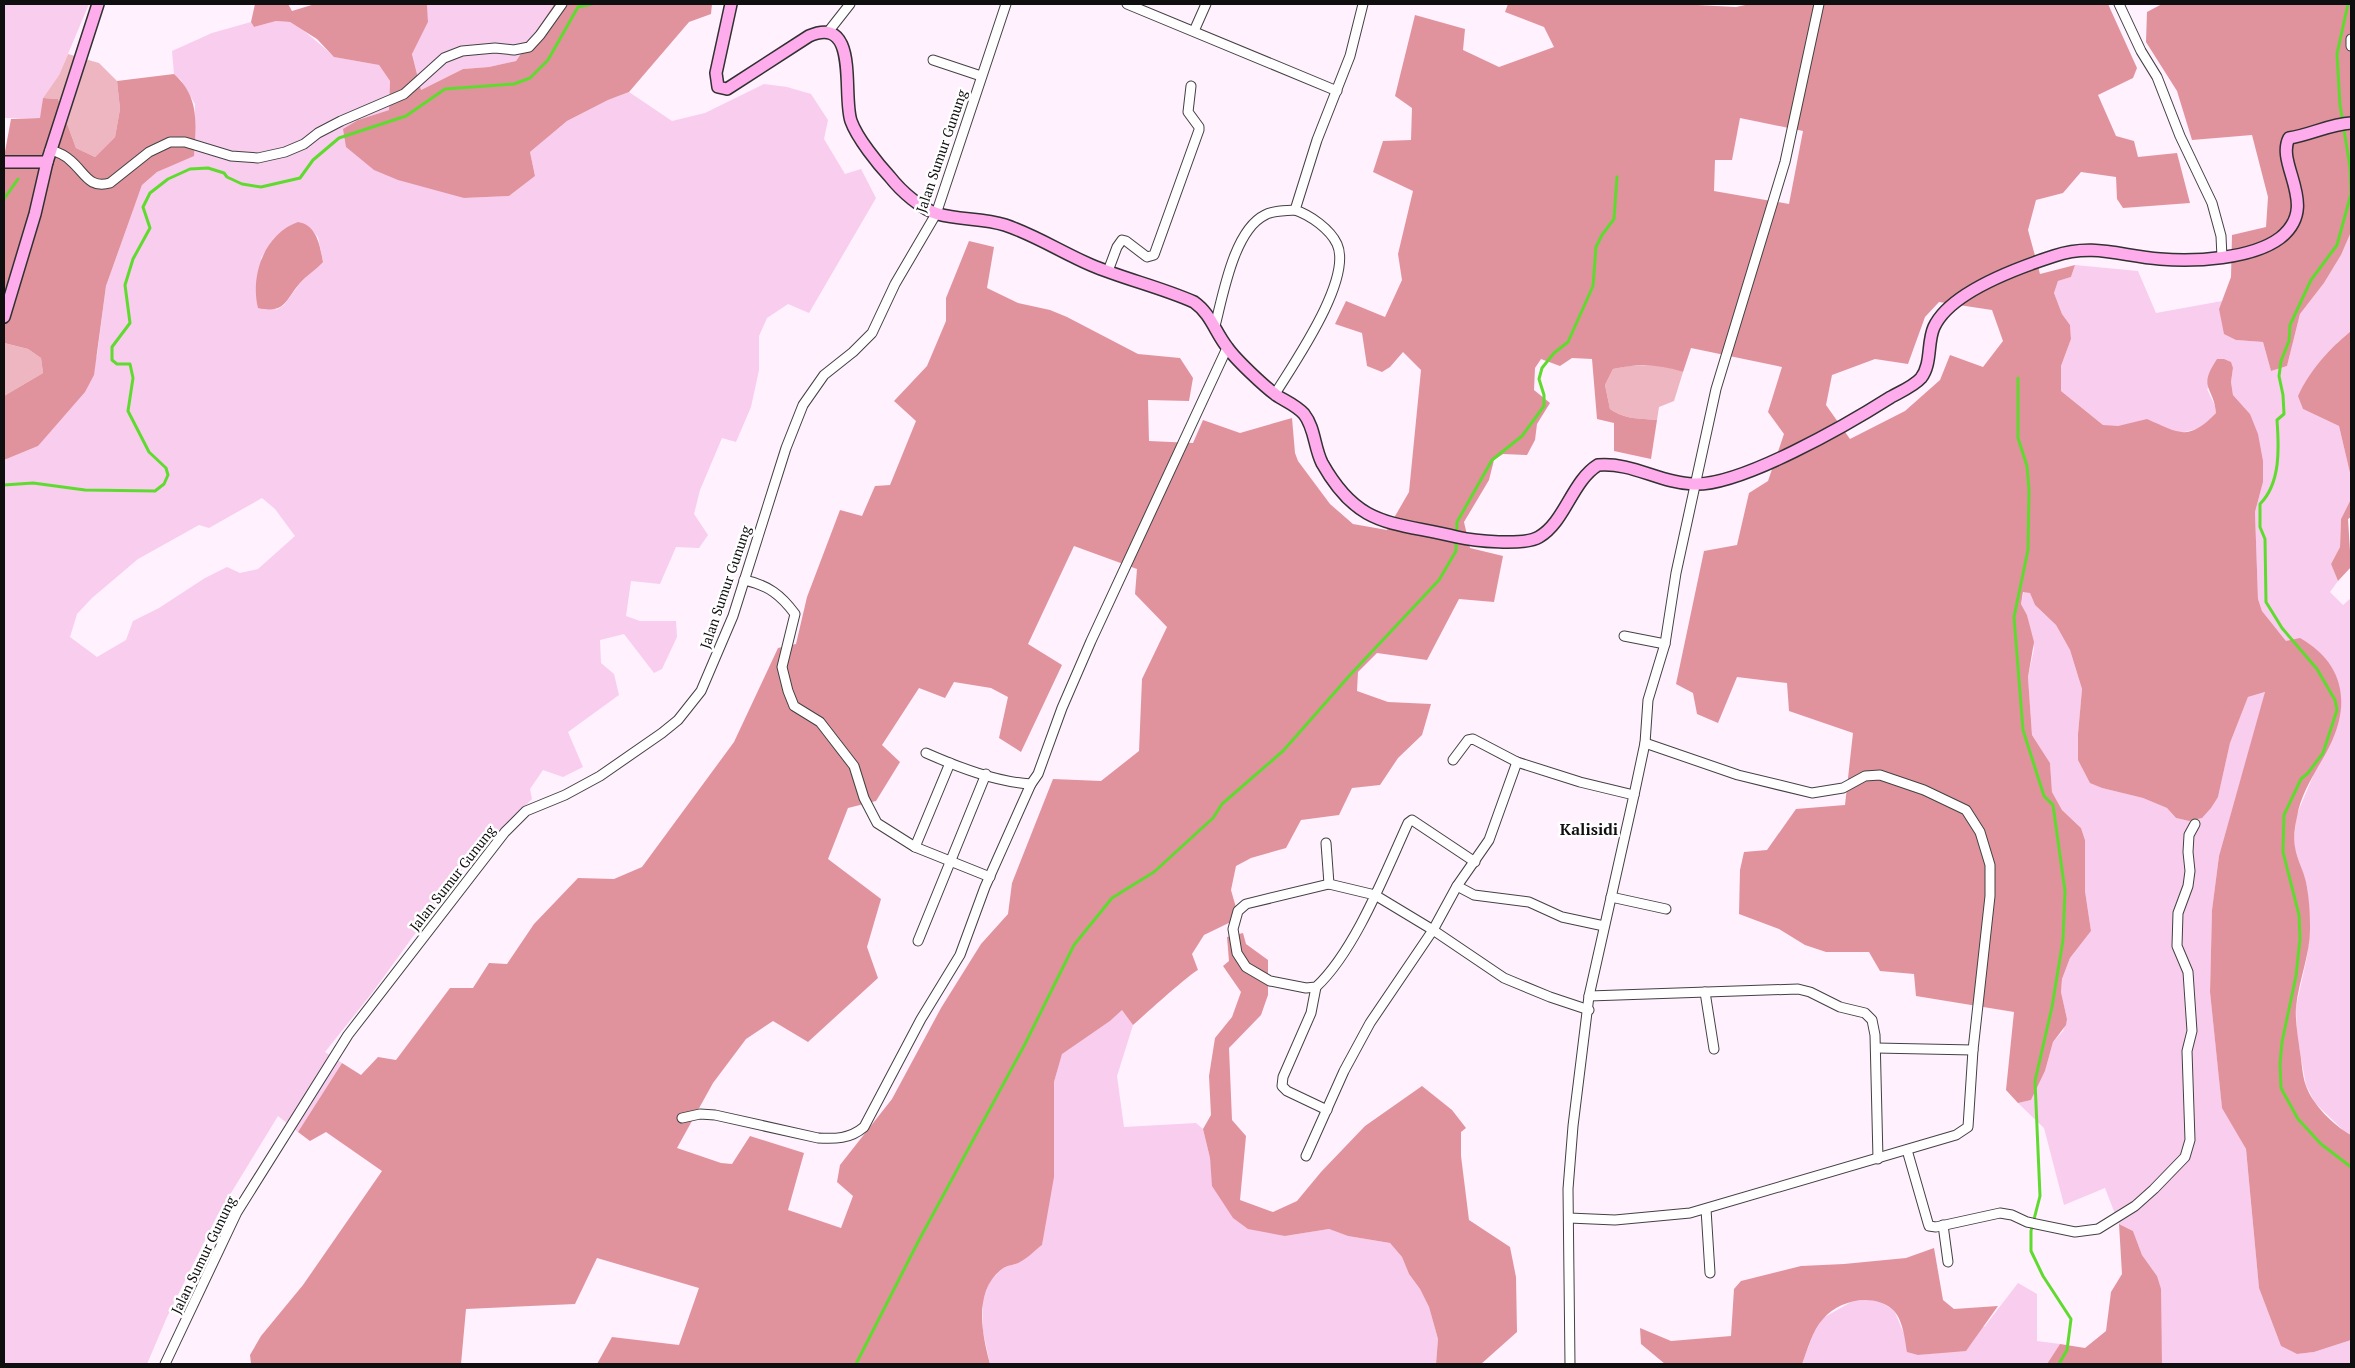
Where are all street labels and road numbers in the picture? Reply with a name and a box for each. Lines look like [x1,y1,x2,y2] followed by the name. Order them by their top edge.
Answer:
[911,86,971,215] street label: Jalan Sumur Gunung
[695,522,755,651] street label: Jalan Sumur Gunung
[405,821,500,935] street label: Jalan Sumur Gunung
[166,1192,240,1317] street label: Jalan Sumur Gunung

